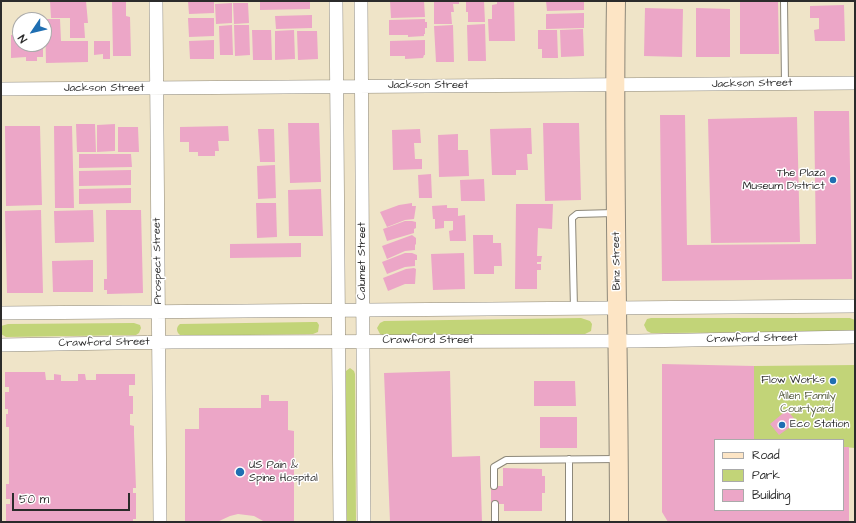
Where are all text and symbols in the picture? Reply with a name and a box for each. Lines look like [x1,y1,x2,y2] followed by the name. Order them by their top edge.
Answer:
[12,12,52,52] north arrow
[14,31,31,46] text: N
[712,77,792,91] street label: Jackson Street
[388,79,468,93] street label: Jackson Street
[64,82,144,96] street label: Jackson Street
[742,167,825,193] place label: The Plaza Museum District
[828,175,838,185] marker: The Plaza Museum District
[151,218,165,304] street label: Prospect Street
[356,222,370,300] street label: Calumet Street
[610,232,624,290] street label: Binz Street
[706,332,798,346] street label: Crawford Street
[382,334,474,348] street label: Crawford Street
[58,336,150,350] street label: Crawford Street
[761,374,825,388] place label: Flow Works
[828,376,838,386] marker: Flow Works
[778,390,836,416] park label: Allen Family Courtyard
[790,418,849,432] place label: Eco Station
[777,420,787,430] marker: Eco Station
[714,439,844,511] legend
[752,447,780,464] text: Road
[249,459,318,485] place label: US Pain & Spine Hospital
[234,466,246,478] marker: US Pain & Spine Hospital
[752,467,780,484] text: Park
[14,485,132,511] scale bar
[752,487,790,504] text: Building
[19,491,49,508] text: 50 m

